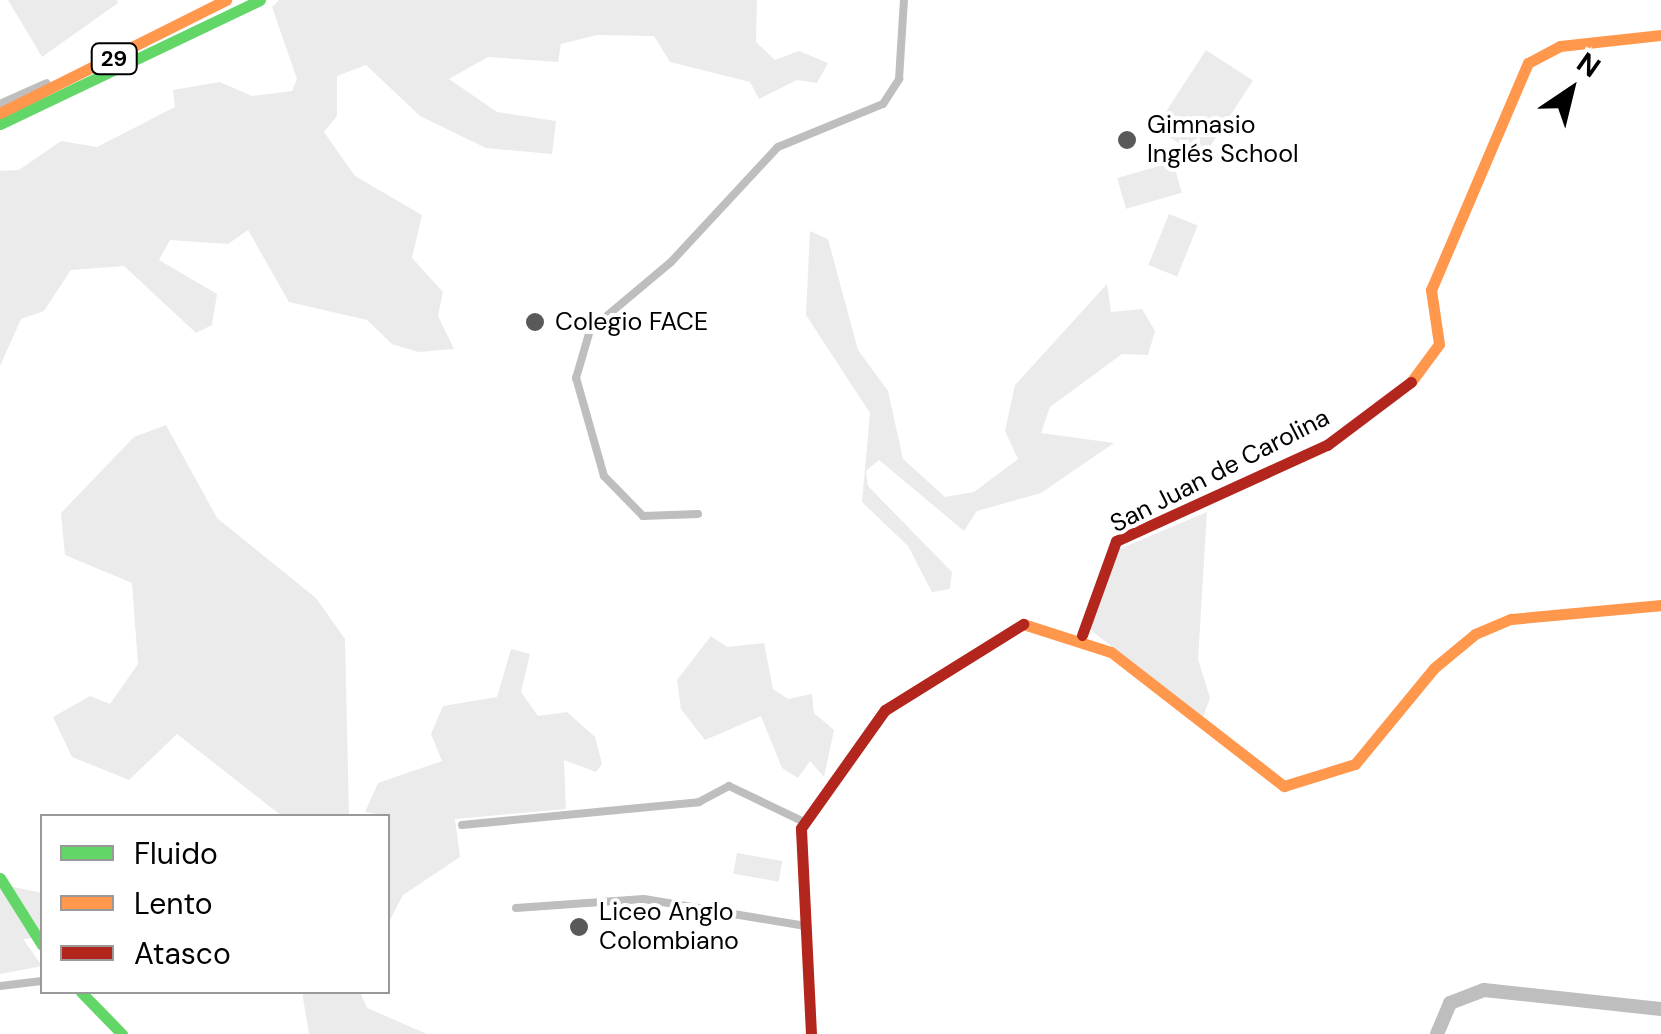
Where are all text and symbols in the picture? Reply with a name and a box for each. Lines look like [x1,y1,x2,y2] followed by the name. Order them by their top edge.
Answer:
[1521,40,1621,140] north arrow
[89,42,139,76] road number: 29
[1570,44,1607,86] text: N
[1147,111,1299,170] place label: Gimnasio Inglés School
[1116,129,1138,151] marker: Gimnasio Inglés School
[555,307,708,337] place label: Colegio FACE
[524,311,546,333] marker: Colegio FACE
[1106,403,1334,539] street label: San Juan de Carolina
[40,814,390,994] legend
[134,834,218,873] text: Fluido
[134,884,213,923] text: Lento
[599,898,739,957] place label: Liceo Anglo Colombiano
[568,916,590,938] marker: Liceo Anglo Colombiano
[134,934,231,973] text: Atasco

